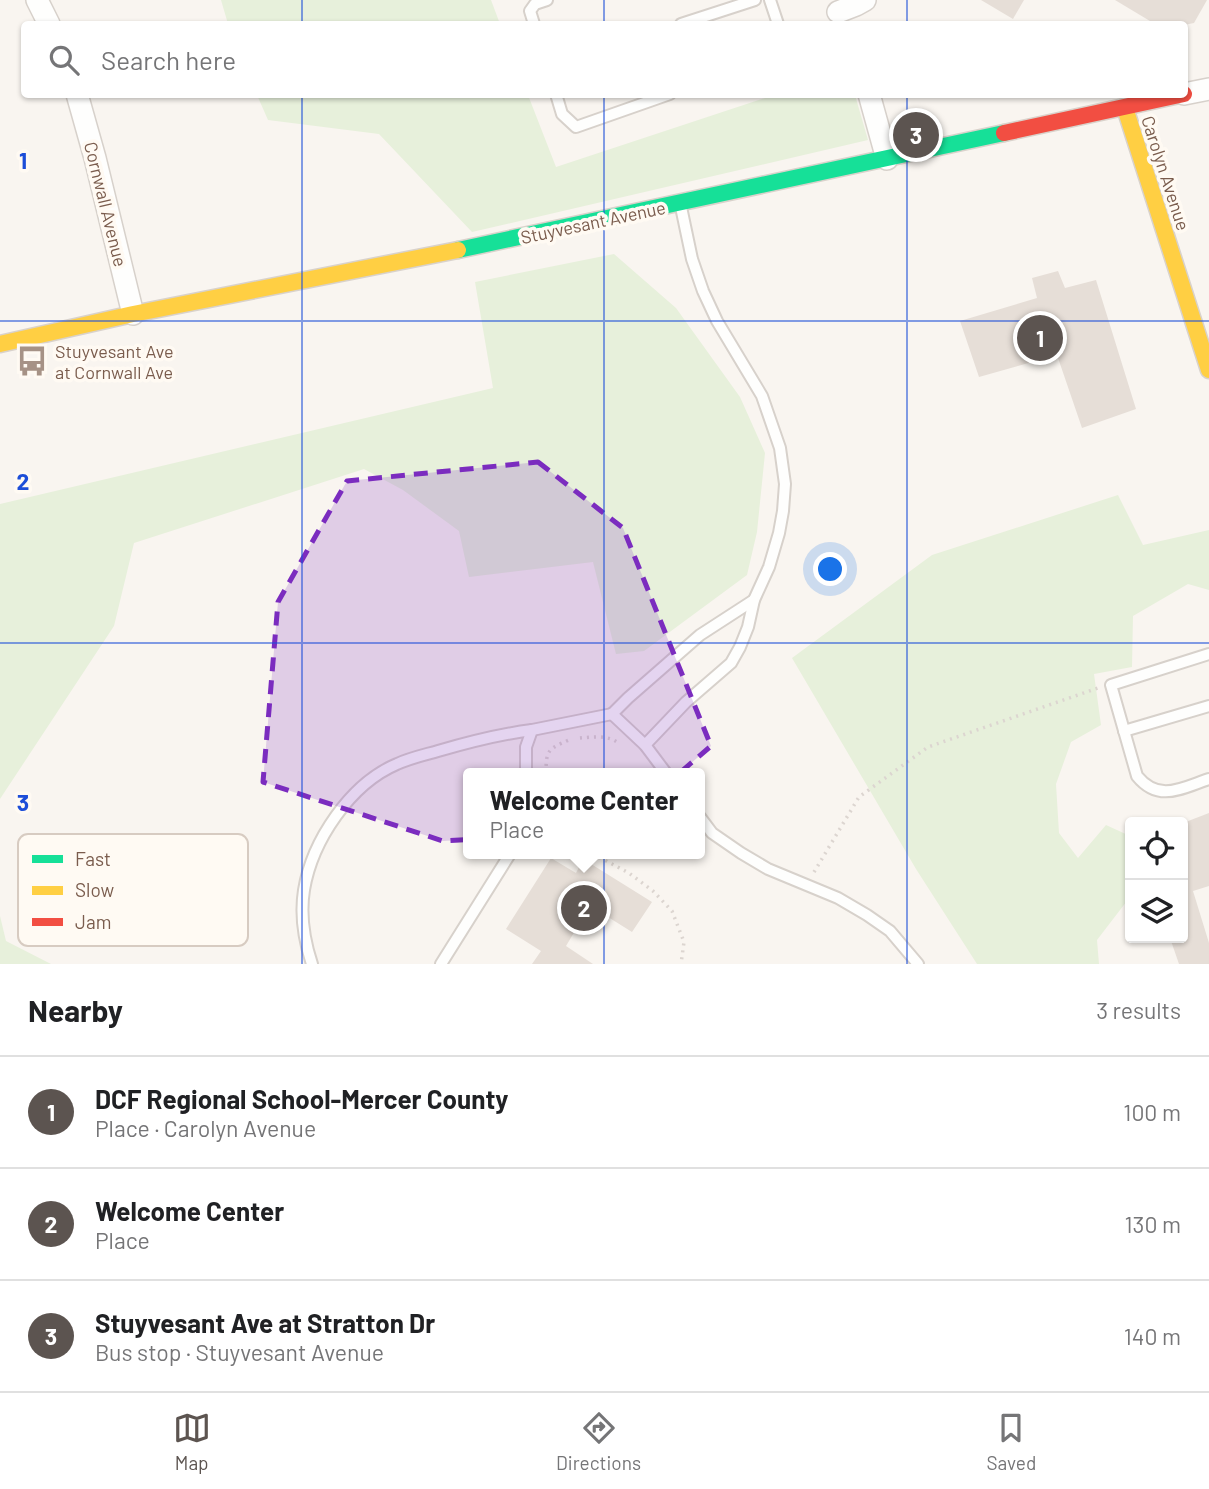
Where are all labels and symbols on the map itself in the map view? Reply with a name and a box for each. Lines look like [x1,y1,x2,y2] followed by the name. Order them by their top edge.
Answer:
[893,109,939,161] pin: 3
[1137,113,1195,233] street label: Carolyn Avenue
[80,139,132,269] street label: Cornwall Avenue
[19,146,27,174] text: 1
[519,196,667,248] street label: Stuyvesant Avenue
[1017,312,1063,364] pin: 1
[55,340,174,383] place label: Stuyvesant Ave at Cornwall Ave
[15,344,49,378] bus stop icon: Stuyvesant Ave at Cornwall Ave
[17,467,29,495] text: 2
[813,552,847,586] your location
[17,788,29,816] text: 3
[18,834,248,946] legend
[75,847,111,870] text: Fast
[75,878,114,901] text: Slow
[561,882,607,934] pin: 2
[75,910,111,933] text: Jam

